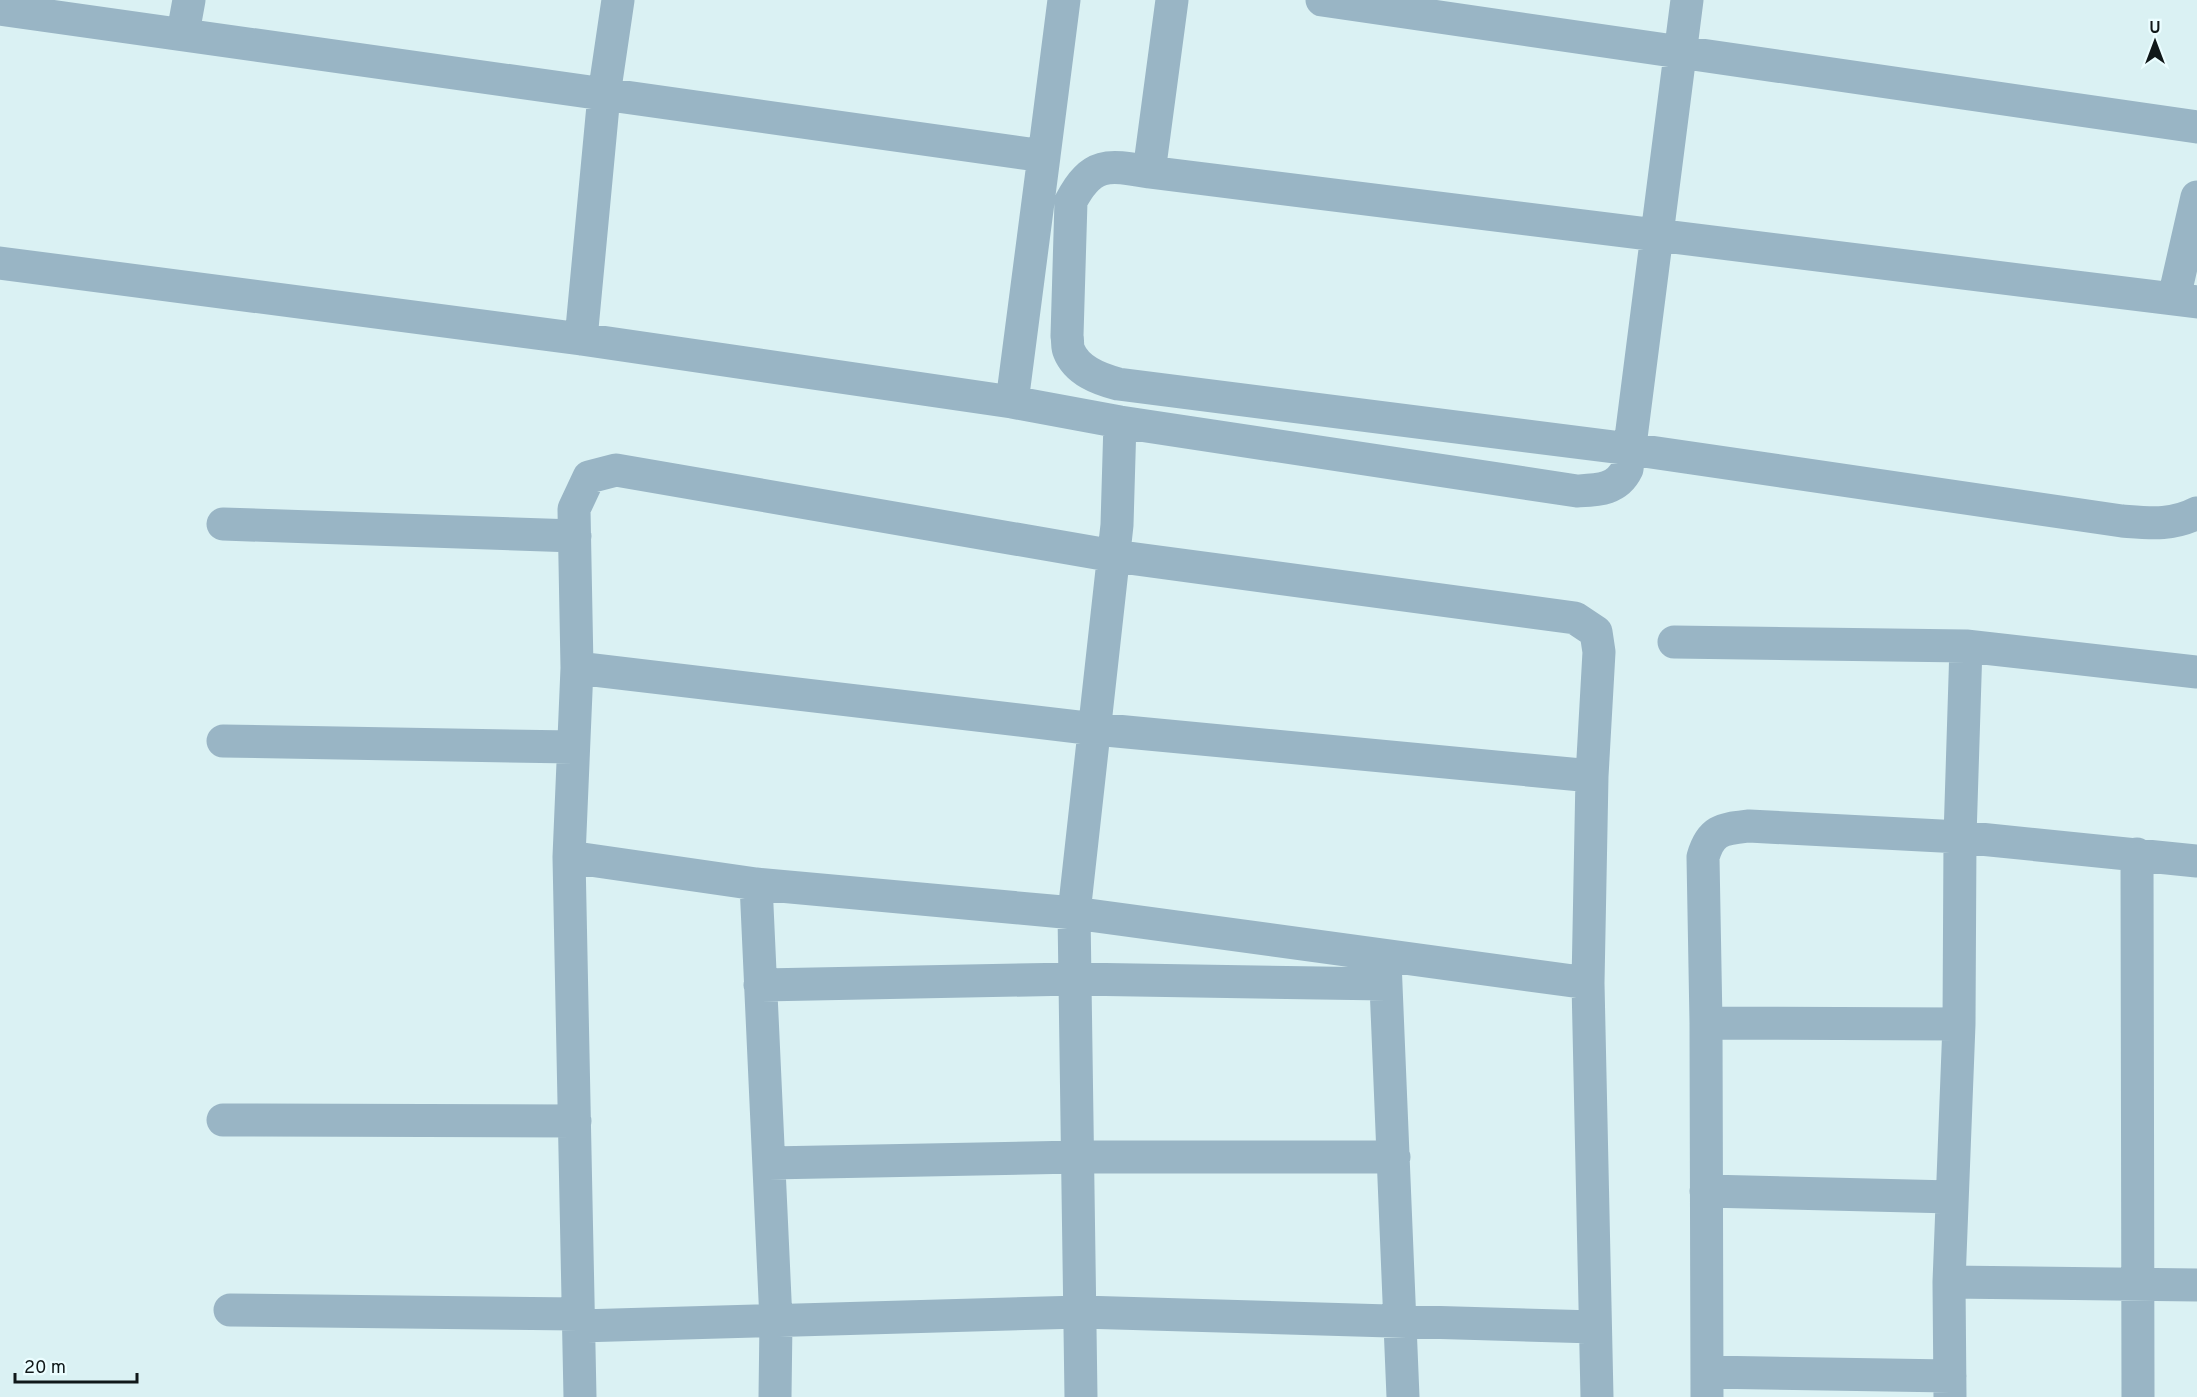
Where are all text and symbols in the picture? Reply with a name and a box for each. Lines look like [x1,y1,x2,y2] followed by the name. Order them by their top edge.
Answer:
[2125,12,2185,72] north arrow
[2149,19,2161,39] text: U
[15,1346,136,1384] scale bar
[24,1357,66,1380] text: 20 m

